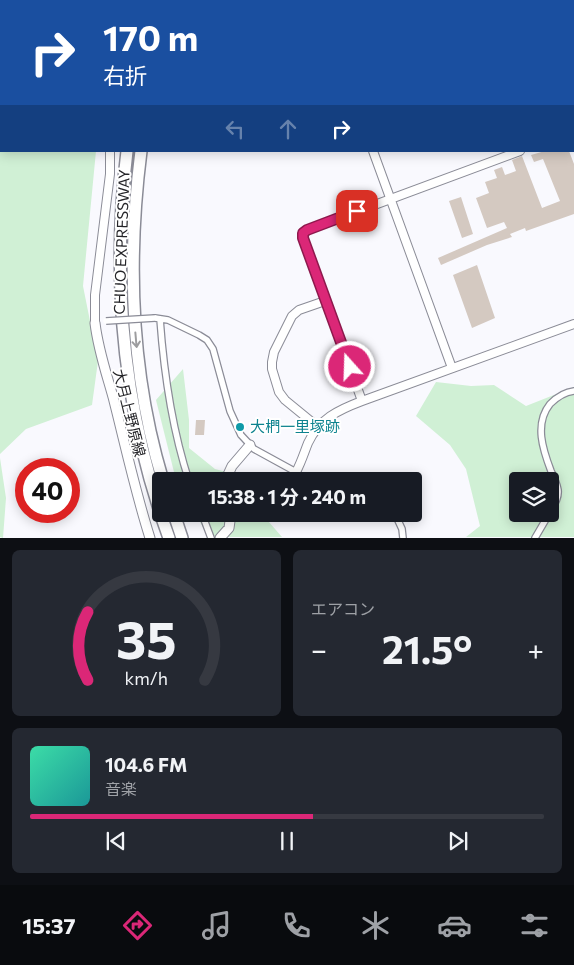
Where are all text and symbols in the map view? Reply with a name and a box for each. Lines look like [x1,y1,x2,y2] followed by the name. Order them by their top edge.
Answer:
[103,15,198,58] text: 170 m
[20,20,85,85] icon: right
[103,62,147,89] text: 右折
[221,115,249,143] icon: left
[274,115,302,143] icon: ahead
[327,115,355,143] icon: right
[109,169,133,315] street label: CHUO EXPRESSWAY
[336,190,378,232] pin
[343,197,371,225] icon: arrive
[132,331,141,347] one-way arrow
[323,340,375,392] position arrow
[110,367,150,459] street label: 大月上野原線
[250,417,340,435] place label: 大椚一里塚跡
[234,421,246,433] marker: 大椚一里塚跡
[15,458,80,523] speed limit sign: 40
[509,472,559,522] map controls
[509,472,559,522] button: layers
[208,485,366,508] text: 15:38 · 1 分 · 240 m
[311,599,375,618] text: エアコン
[116,606,177,670] text: 35
[382,625,472,672] text: 21.5°
[311,632,327,666] text: −
[528,632,544,666] text: +
[125,667,168,689] text: km/h
[105,753,187,776] text: 104.6 FM
[105,779,137,798] text: 音楽
[102,827,130,855] icon: previous
[273,827,301,855] icon: pause
[444,827,472,855] icon: next
[120,908,155,943] icon: directions
[199,908,234,943] icon: music
[279,908,314,943] icon: phone
[358,908,393,943] icon: climate
[437,908,472,943] icon: car
[517,908,552,943] icon: filters
[22,912,76,939] text: 15:37

